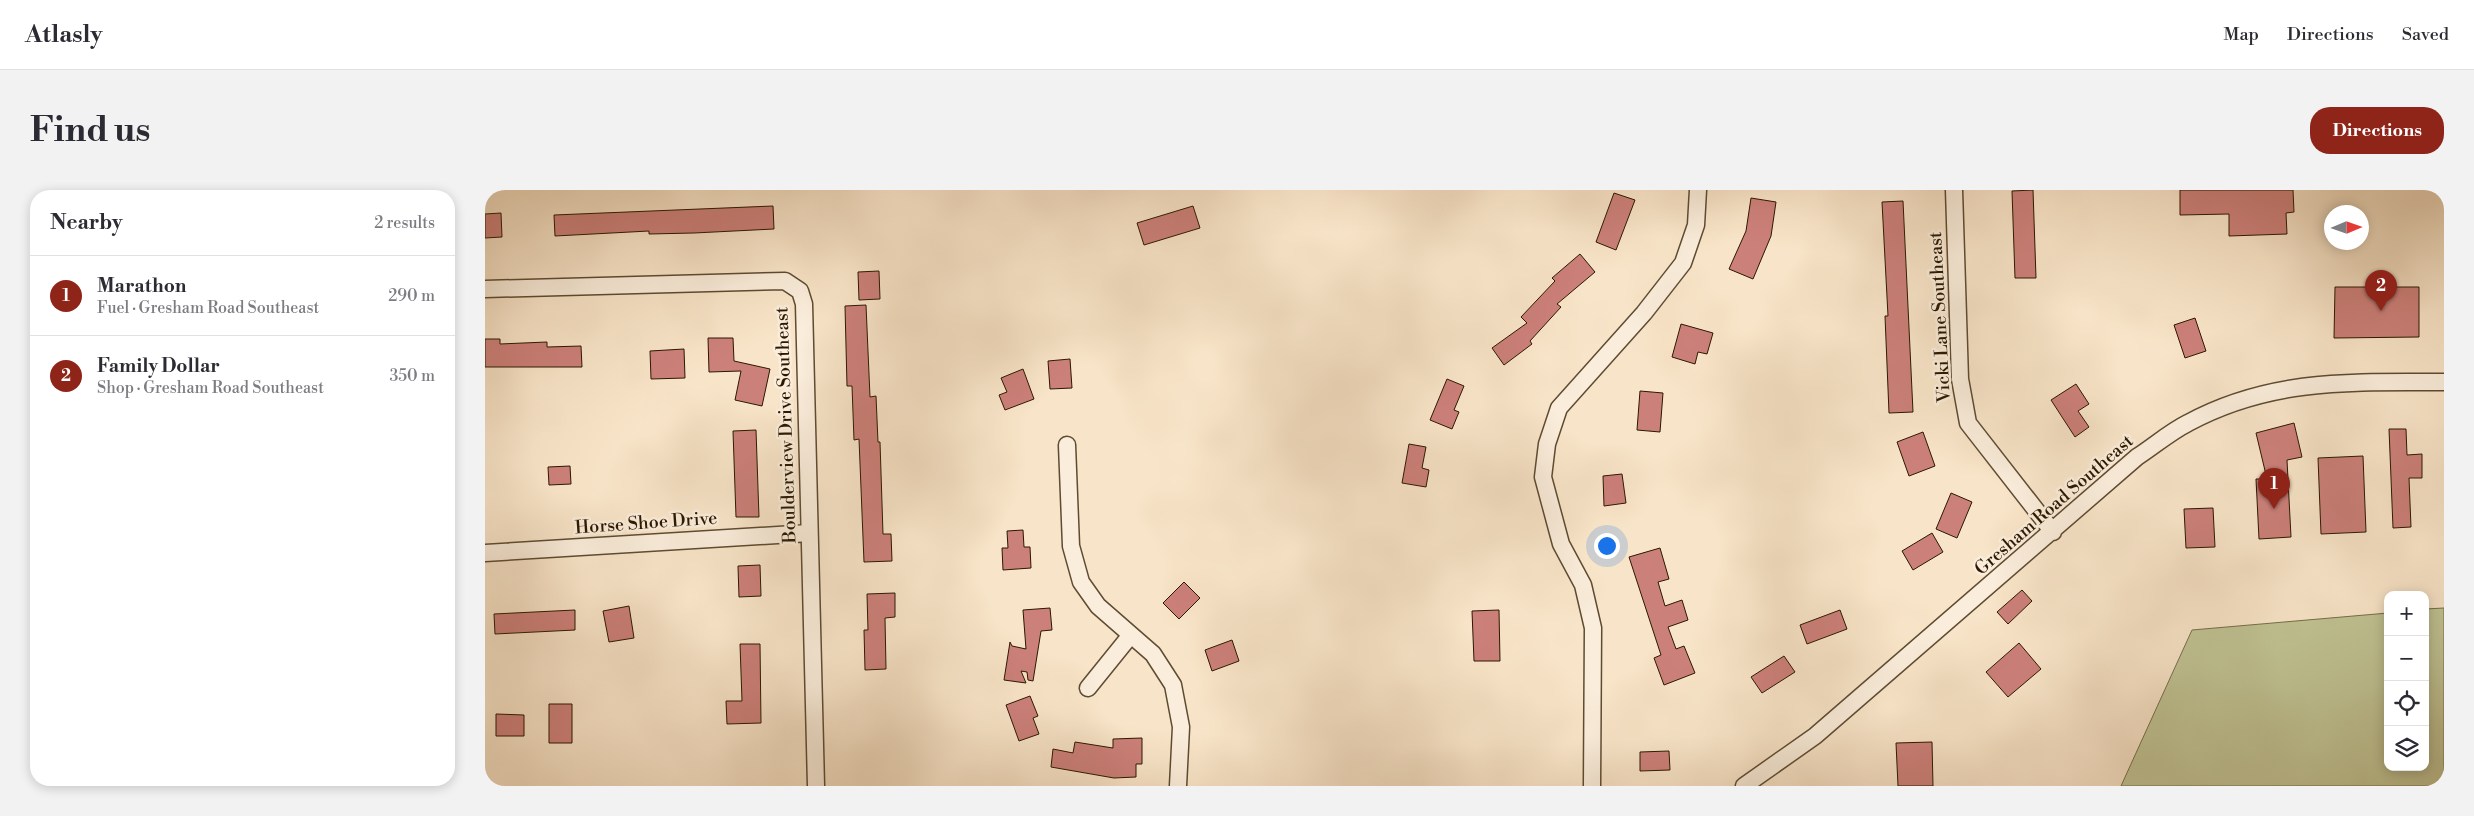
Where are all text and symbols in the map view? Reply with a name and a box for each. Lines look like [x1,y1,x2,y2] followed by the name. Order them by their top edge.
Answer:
[25,20,102,50] text: Atlasly
[2223,23,2259,46] text: Map
[2287,23,2374,46] text: Directions
[2402,23,2449,46] text: Saved
[2310,107,2444,154] button: Directions
[30,109,150,152] text: Find us
[2324,205,2369,250] north arrow
[50,210,123,236] text: Nearby
[374,213,435,233] text: 2 results
[1924,230,1956,404] street label: Vicki Lane Southeast
[2365,270,2397,311] pin: 2
[97,274,187,298] text: Marathon
[62,286,70,306] text: 1
[388,286,435,306] text: 290 m
[97,298,319,318] text: Fuel · Gresham Road Southeast
[770,306,802,545] street label: Boulderview Drive Southeast
[97,354,220,378] text: Family Dollar
[61,366,71,386] text: 2
[389,366,435,386] text: 350 m
[97,378,324,398] text: Shop · Gresham Road Southeast
[1970,429,2139,580] street label: Gresham Road Southeast
[2258,468,2290,509] pin: 1
[574,507,718,539] street label: Horse Shoe Drive
[1594,533,1620,559] your location
[2384,591,2429,771] map controls
[2384,591,2429,636] button: +
[2384,636,2429,681] button: −
[2384,681,2429,726] button: locate
[2384,726,2429,771] button: layers

